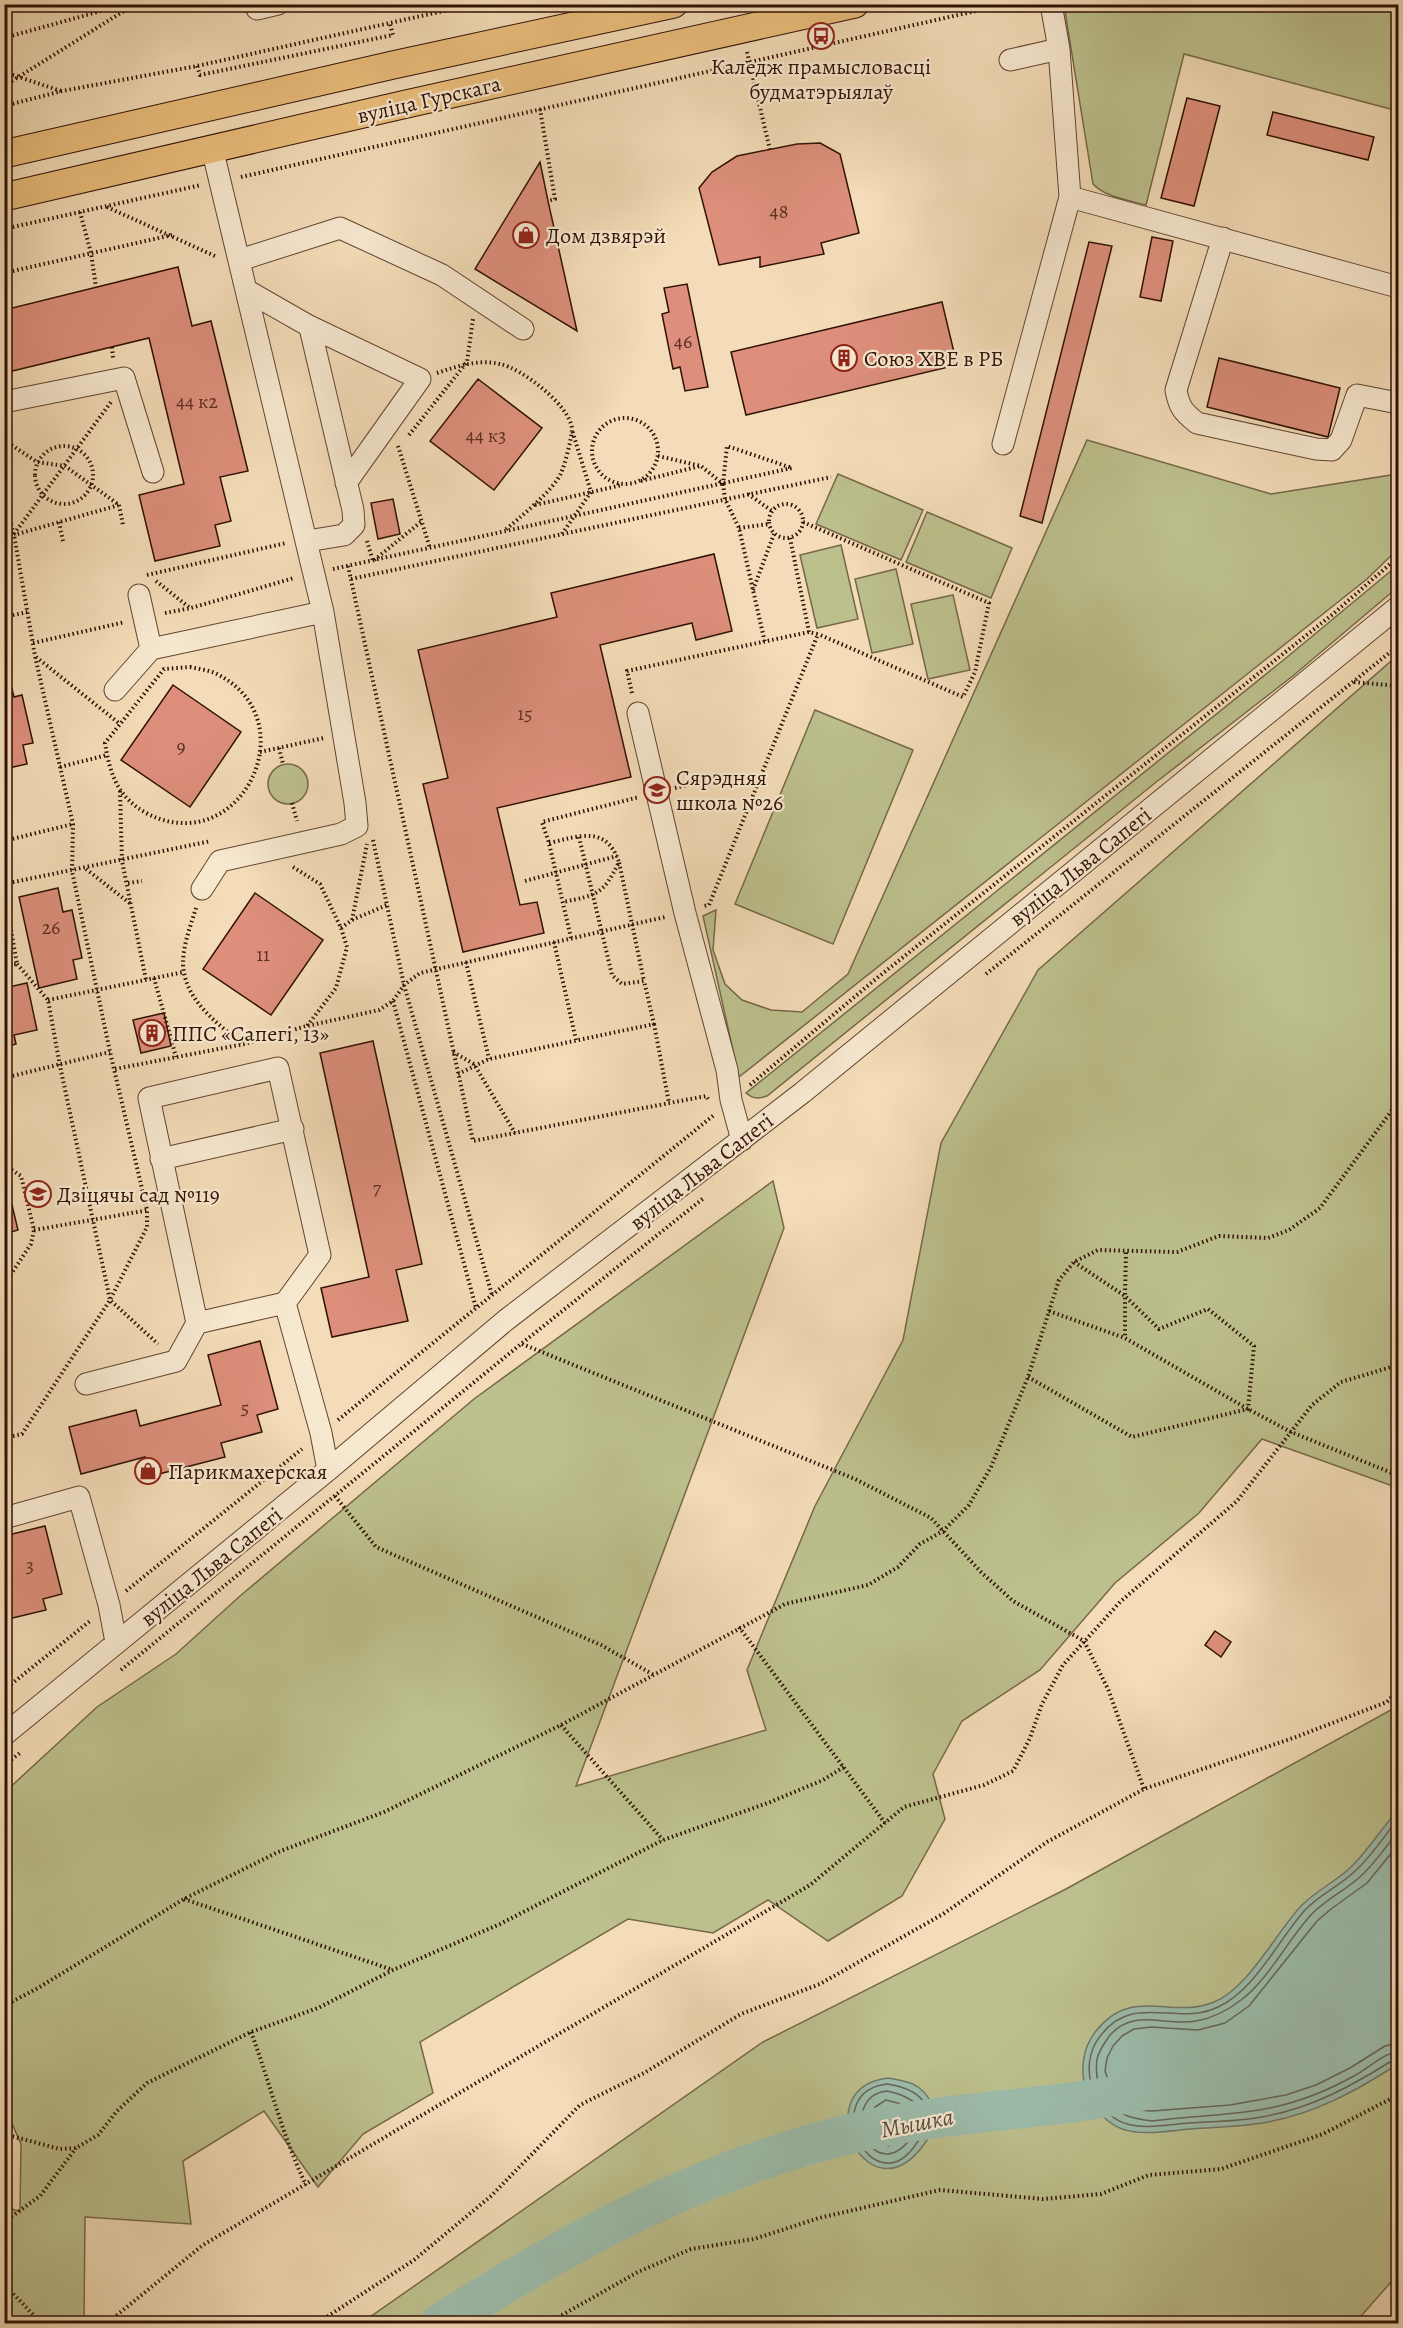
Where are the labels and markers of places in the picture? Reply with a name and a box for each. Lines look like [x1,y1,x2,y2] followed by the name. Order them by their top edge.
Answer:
[806,21,836,51] bus stop icon: Каледж прамысловасці будматэрыялаў
[711,52,931,107] place label: Каледж прамысловасці будматэрыялаў
[511,220,541,250] shop icon: Дом дзвярэй
[546,221,666,251] place label: Дом дзвярэй
[829,343,859,373] building icon: Союз ХВЕ в РБ
[864,344,1003,374] place label: Союз ХВЕ в РБ
[676,763,783,818] place label: Сярэдняя школа №26
[642,775,672,805] school or university icon: Сярэдняя школа №26
[137,1018,167,1048] building icon: ППС «Сапегі, 13»
[172,1019,329,1049] place label: ППС «Сапегі, 13»
[23,1179,53,1209] school or university icon: Дзіцячы сад №119
[57,1180,220,1210] place label: Дзіцячы сад №119
[133,1456,163,1486] shop icon: Парикмахерская
[168,1457,327,1487] place label: Парикмахерская

